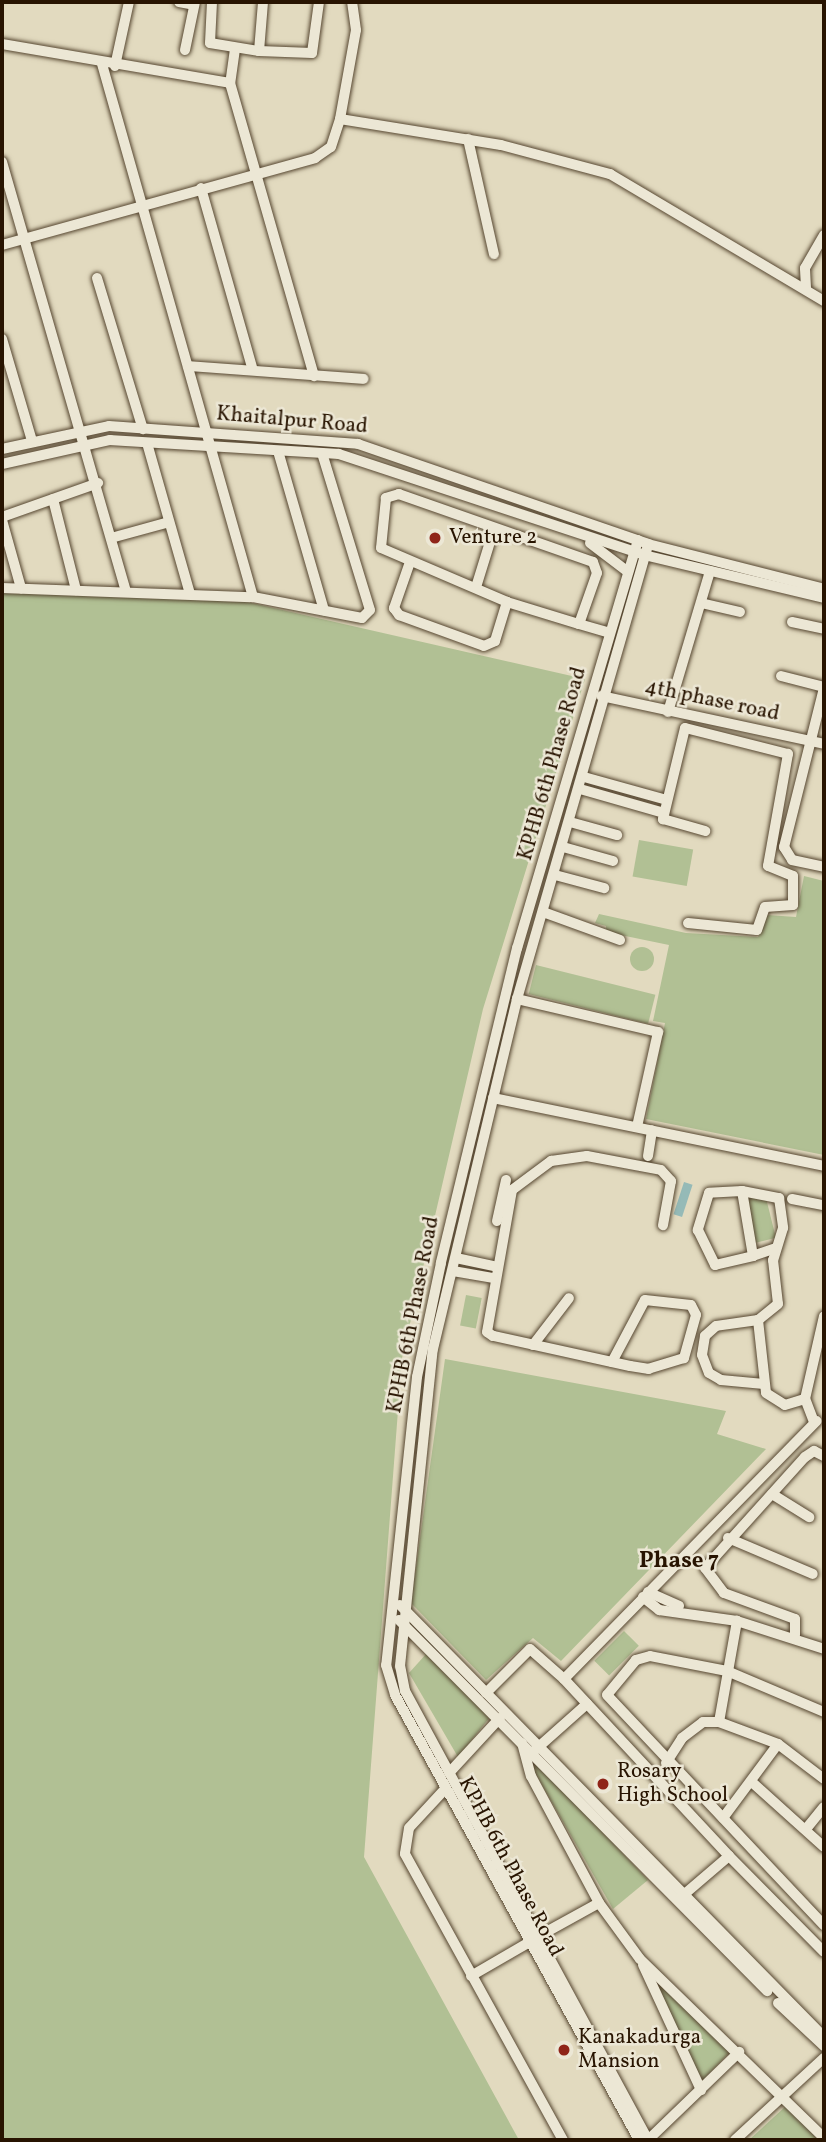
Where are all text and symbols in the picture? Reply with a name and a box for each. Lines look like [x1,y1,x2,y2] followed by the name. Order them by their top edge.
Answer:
[215,402,369,440] street label: Khaitalpur Road
[449,525,537,551] place label: Venture 2
[427,530,443,546] marker: Venture 2
[513,664,593,864] street label: KPHB 6th Phase Road
[642,674,782,728] street label: 4th phase road
[383,1214,445,1416] street label: KPHB 6th Phase Road
[639,1547,719,1575] district label: Phase 7
[617,1759,728,1809] place label: Rosary High School
[452,1773,568,1961] street label: KPHB 6th Phase Road
[595,1776,611,1792] marker: Rosary High School
[578,2025,701,2075] place label: Kanakadurga Mansion
[556,2042,572,2058] marker: Kanakadurga Mansion

